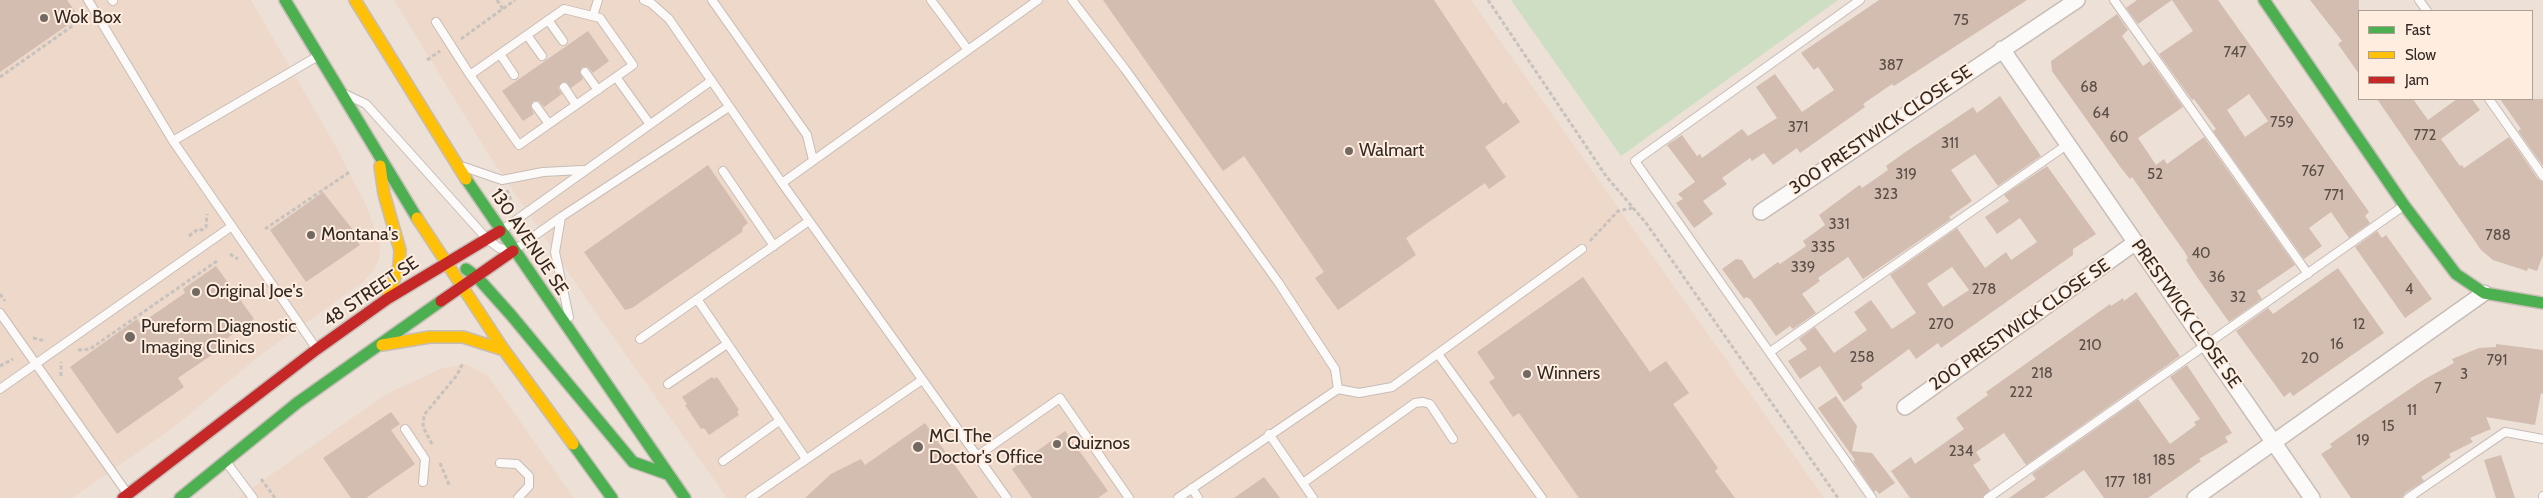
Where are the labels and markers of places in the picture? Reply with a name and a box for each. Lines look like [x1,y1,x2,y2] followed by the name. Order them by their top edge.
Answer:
[54,7,121,29] place label: Wok Box
[38,12,50,24] marker: Wok Box
[1359,140,1424,162] place label: Walmart
[1343,145,1355,157] marker: Walmart
[321,224,399,246] place label: Montana's
[305,229,317,241] marker: Montana's
[206,281,303,303] place label: Original Joe's
[190,286,202,298] marker: Original Joe's
[141,316,296,358] place label: Pureform Diagnostic Imaging Clinics
[123,330,137,344] marker: Pureform Diagnostic Imaging Clinics
[1537,363,1600,385] place label: Winners
[1521,368,1533,380] marker: Winners
[929,426,1043,468] place label: MCI The Doctor's Office
[1067,433,1130,455] place label: Quiznos
[1051,438,1063,450] marker: Quiznos
[911,440,925,454] marker: MCI The Doctor's Office

